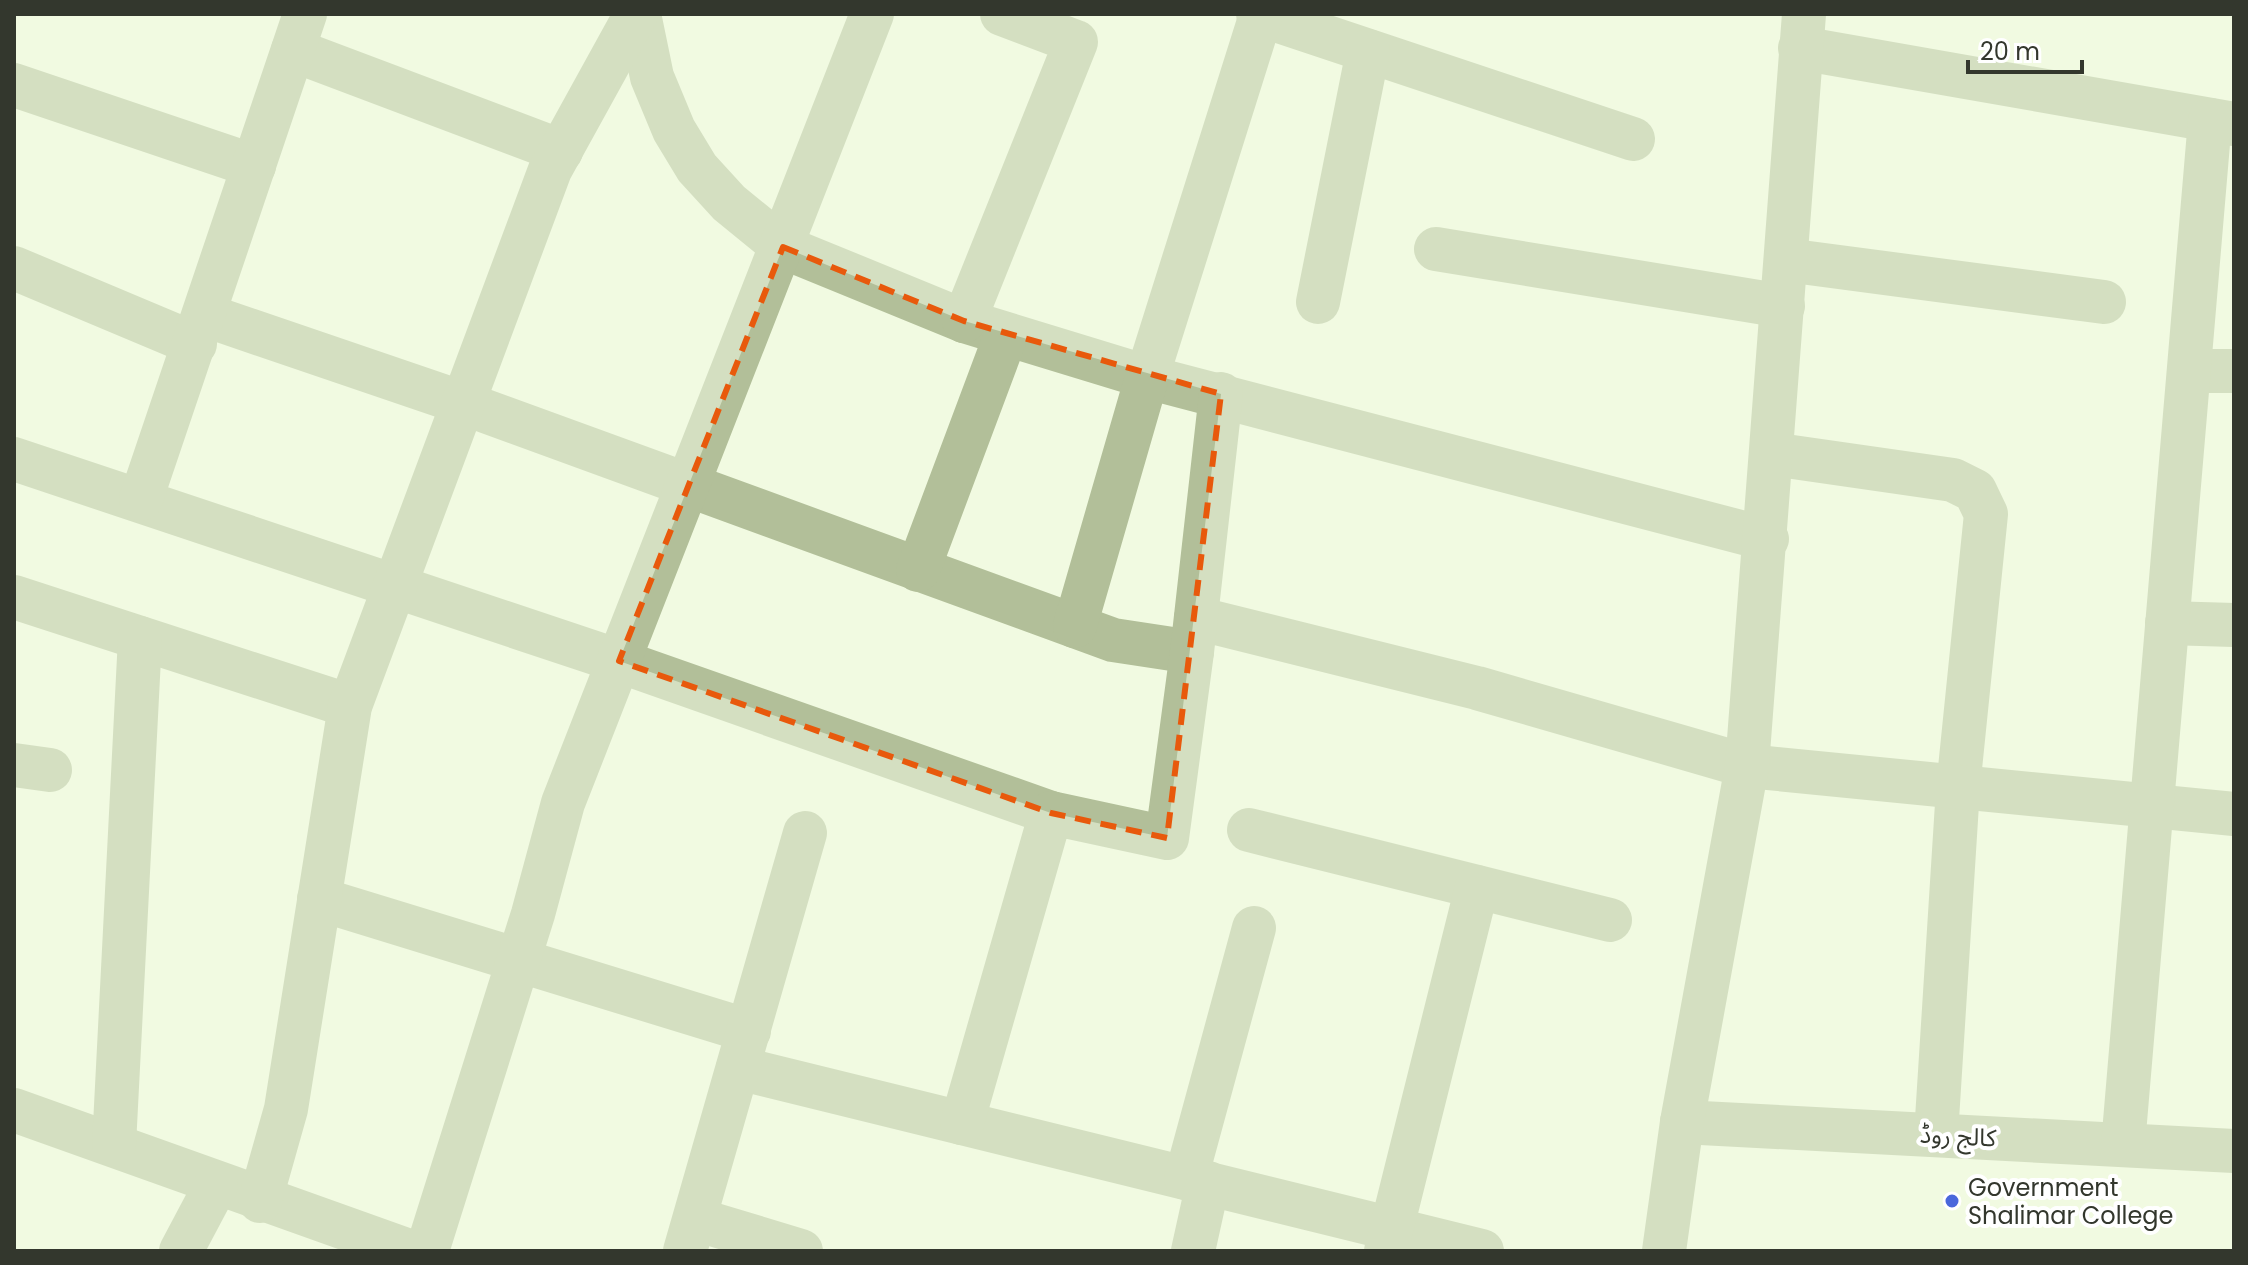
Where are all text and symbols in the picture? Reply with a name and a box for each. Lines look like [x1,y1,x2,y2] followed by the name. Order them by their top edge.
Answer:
[1968,24,2082,74] scale bar
[1980,35,2040,68] text: 20 m
[1919,1118,1998,1156] street label: کالج روڈ
[1968,1171,2173,1232] place label: Government Shalimar College
[1943,1192,1961,1210] marker: Government Shalimar College

